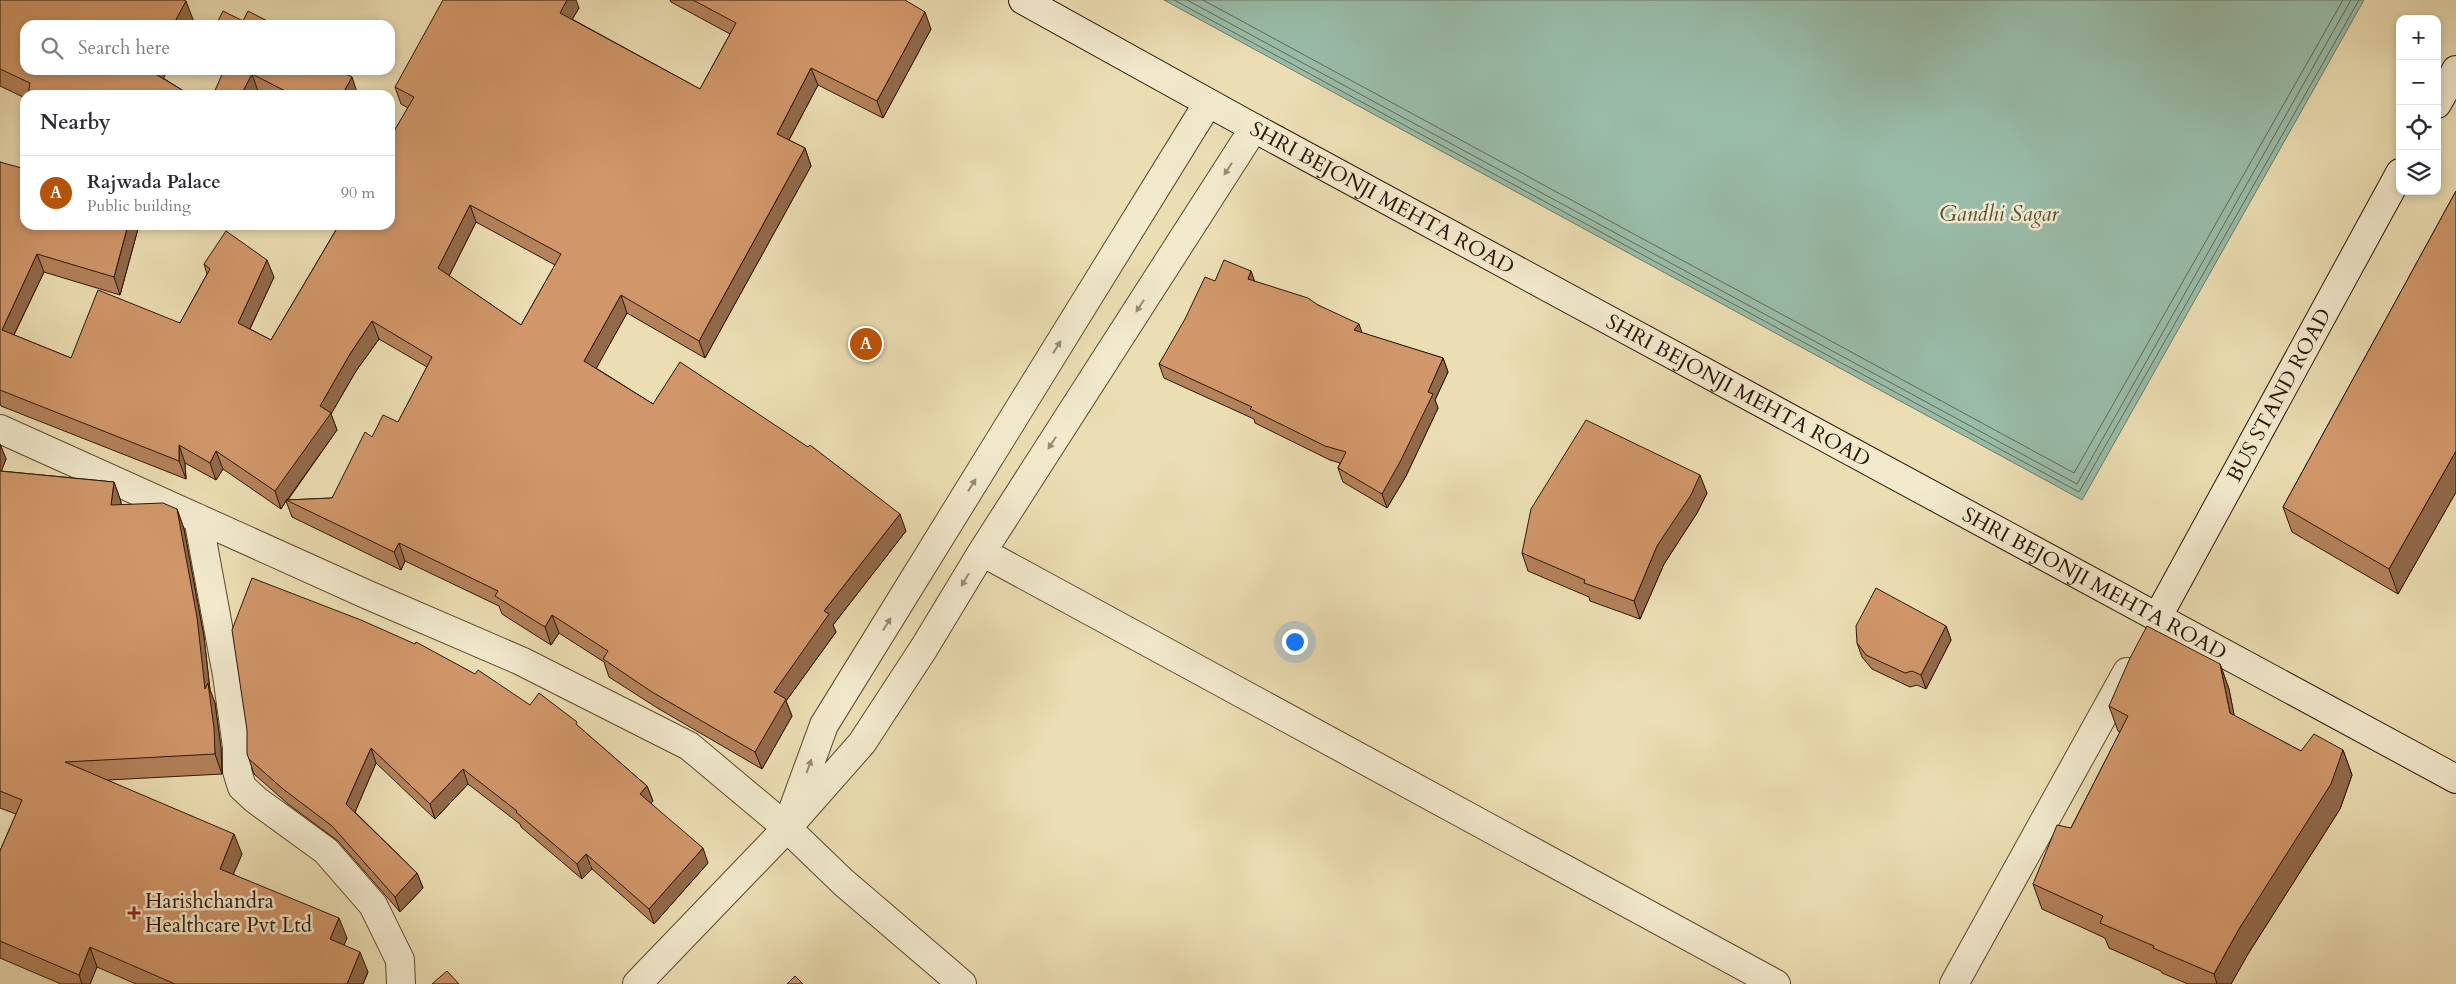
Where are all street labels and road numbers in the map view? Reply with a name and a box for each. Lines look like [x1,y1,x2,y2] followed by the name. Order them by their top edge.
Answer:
[1245,114,1519,281] street label: SHRI BEJONJI MEHTA ROAD
[2220,303,2338,487] street label: BUS STAND ROAD
[1601,307,1876,474] street label: SHRI BEJONJI MEHTA ROAD
[1957,500,2232,667] street label: SHRI BEJONJI MEHTA ROAD

